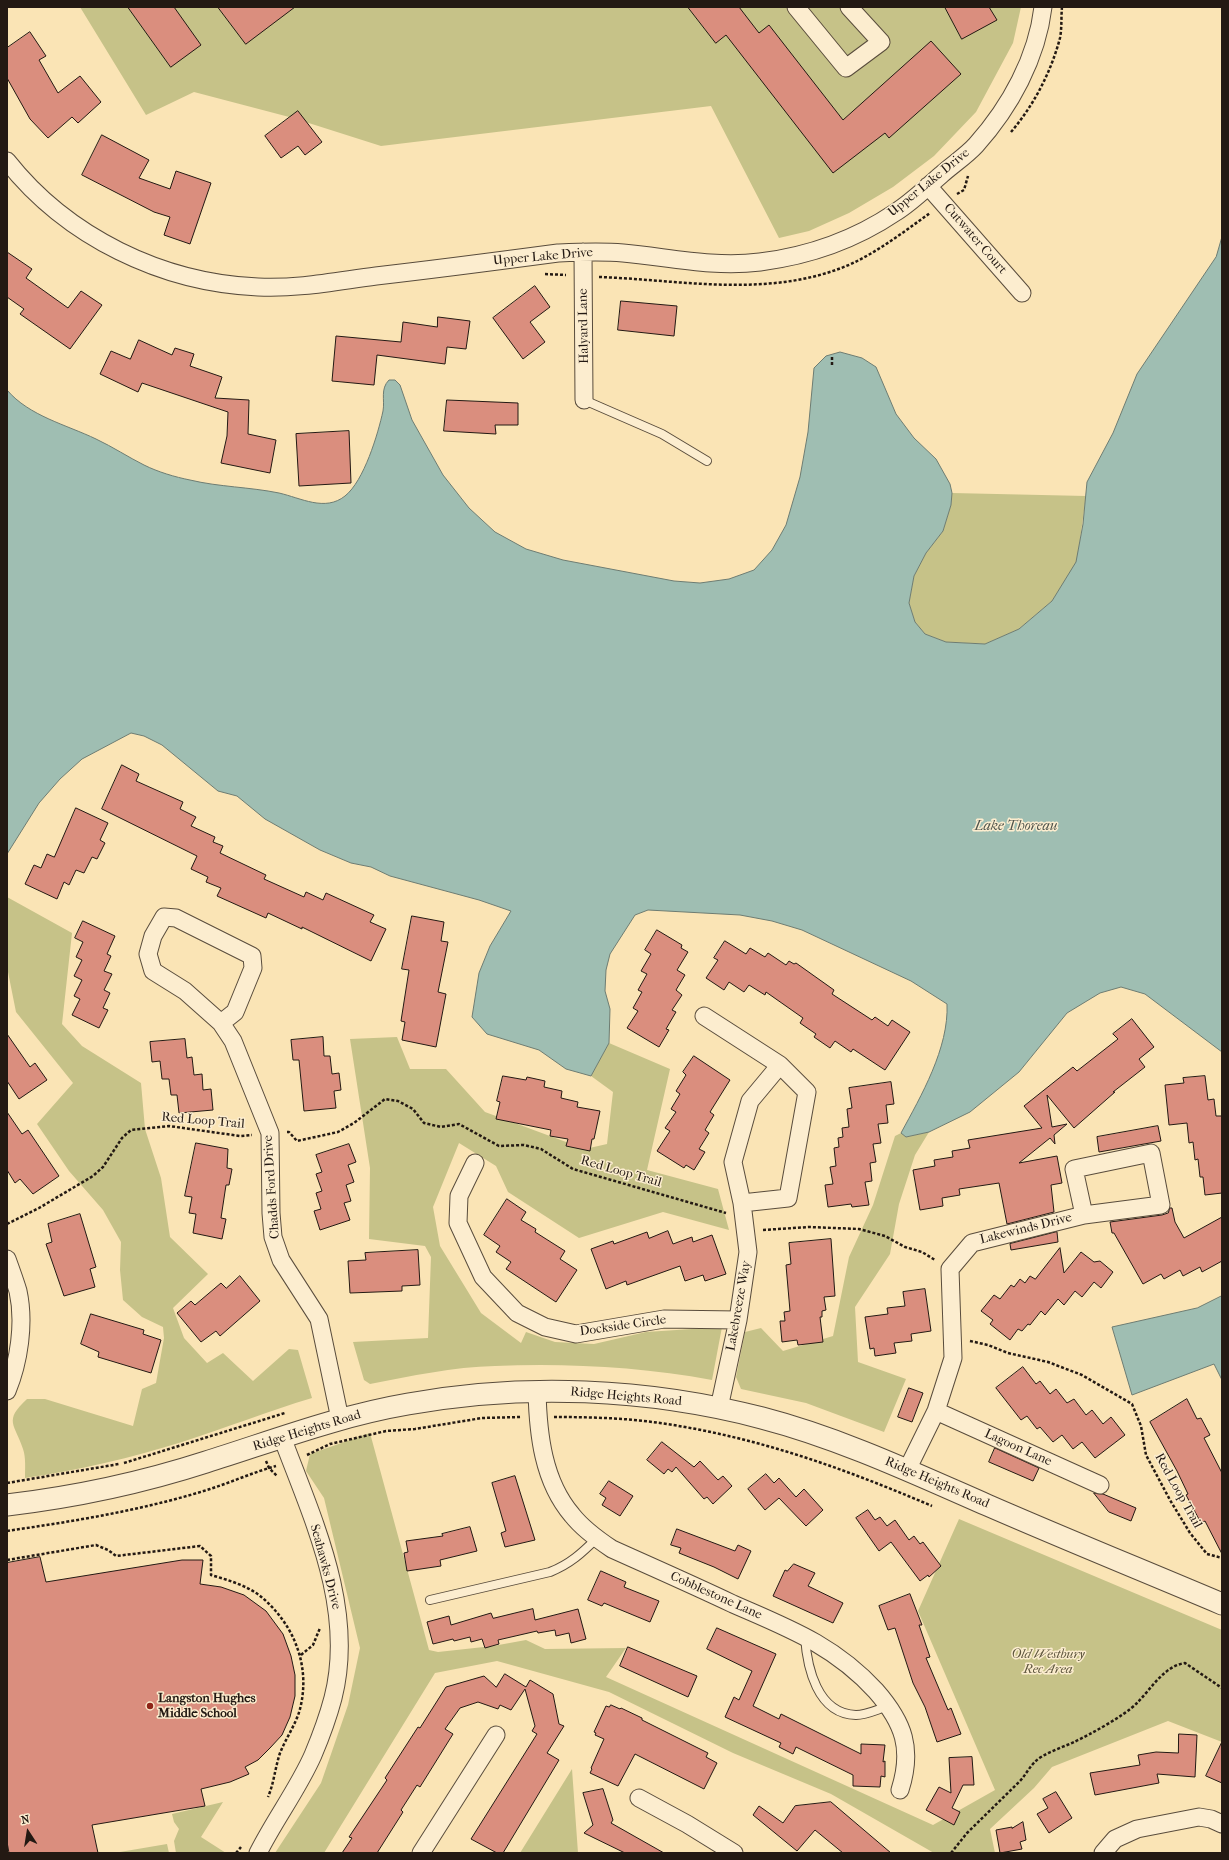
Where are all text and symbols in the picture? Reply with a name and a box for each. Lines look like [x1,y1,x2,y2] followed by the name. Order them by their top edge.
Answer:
[885,145,973,221] street label: Upper Lake Drive
[940,200,1010,278] street label: Cutwater Court
[492,245,594,269] street label: Upper Lake Drive
[576,288,592,364] street label: Halyard Lane
[975,819,1057,835] water label: Lake Thoreau
[161,1110,245,1132] street label: Red Loop Trail
[261,1134,283,1240] street label: Chadds Ford Drive
[579,1153,663,1191] street label: Red Loop Trail
[978,1210,1074,1248] street label: Lakewinds Drive
[723,1260,755,1352] street label: Lakebreeze Way
[579,1312,667,1340] street label: Dockside Circle
[570,1384,682,1410] street label: Ridge Heights Road
[251,1407,363,1455] street label: Ridge Heights Road
[982,1426,1054,1470] street label: Lagoon Lane
[1151,1451,1205,1531] street label: Red Loop Trail
[882,1454,992,1512] street label: Ridge Heights Road
[306,1523,344,1611] street label: Seahawks Drive
[668,1569,764,1623] street label: Cobblestone Lane
[1011,1647,1085,1678] park label: Old Westbury Rec Area
[158,1691,256,1722] place label: Langston Hughes Middle School
[145,1701,155,1711] marker: Langston Hughes Middle School
[8,1812,48,1852] north arrow
[20,1813,31,1827] text: N

